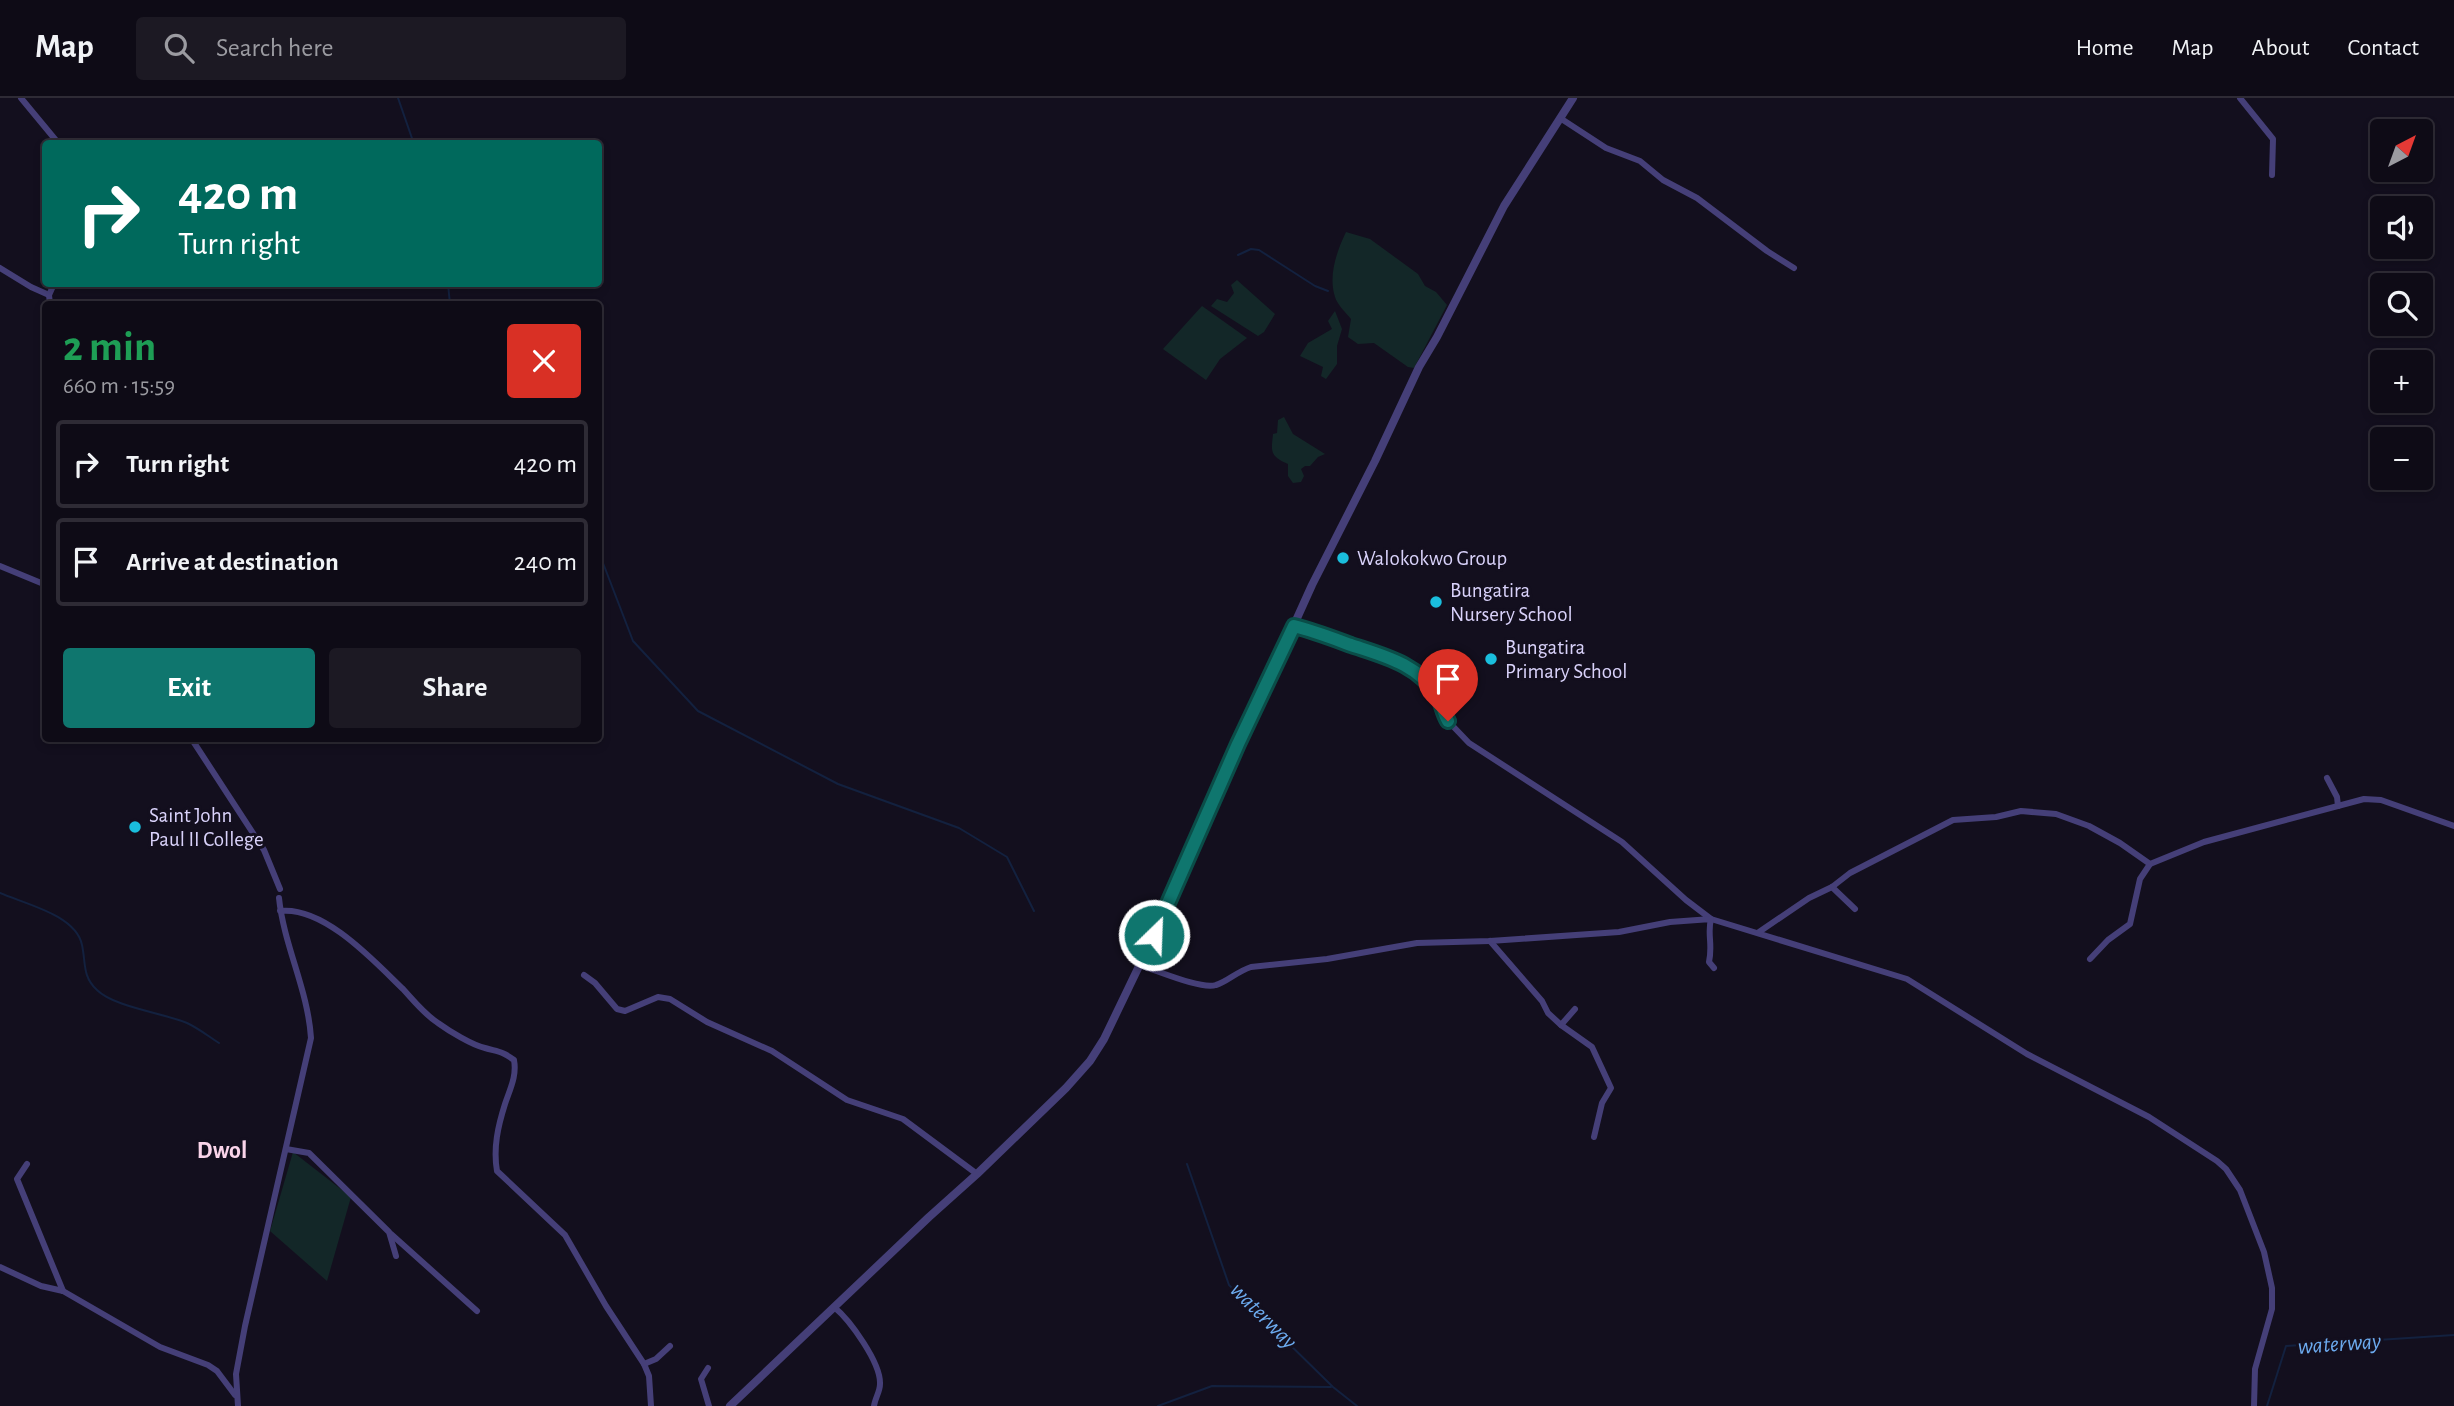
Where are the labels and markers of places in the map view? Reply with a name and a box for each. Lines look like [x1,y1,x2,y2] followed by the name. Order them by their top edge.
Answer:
[1357,548,1507,569] place label: Walokokwo Group
[1335,550,1351,566] marker: Walokokwo Group
[1450,580,1573,625] place label: Bungatira Nursery School
[1428,594,1444,610] marker: Bungatira Nursery School
[1505,637,1628,682] place label: Bungatira Primary School
[1418,649,1478,721] pin
[1483,651,1499,667] marker: Bungatira Primary School
[149,805,264,850] place label: Saint John Paul II College
[127,819,143,835] marker: Saint John Paul II College

